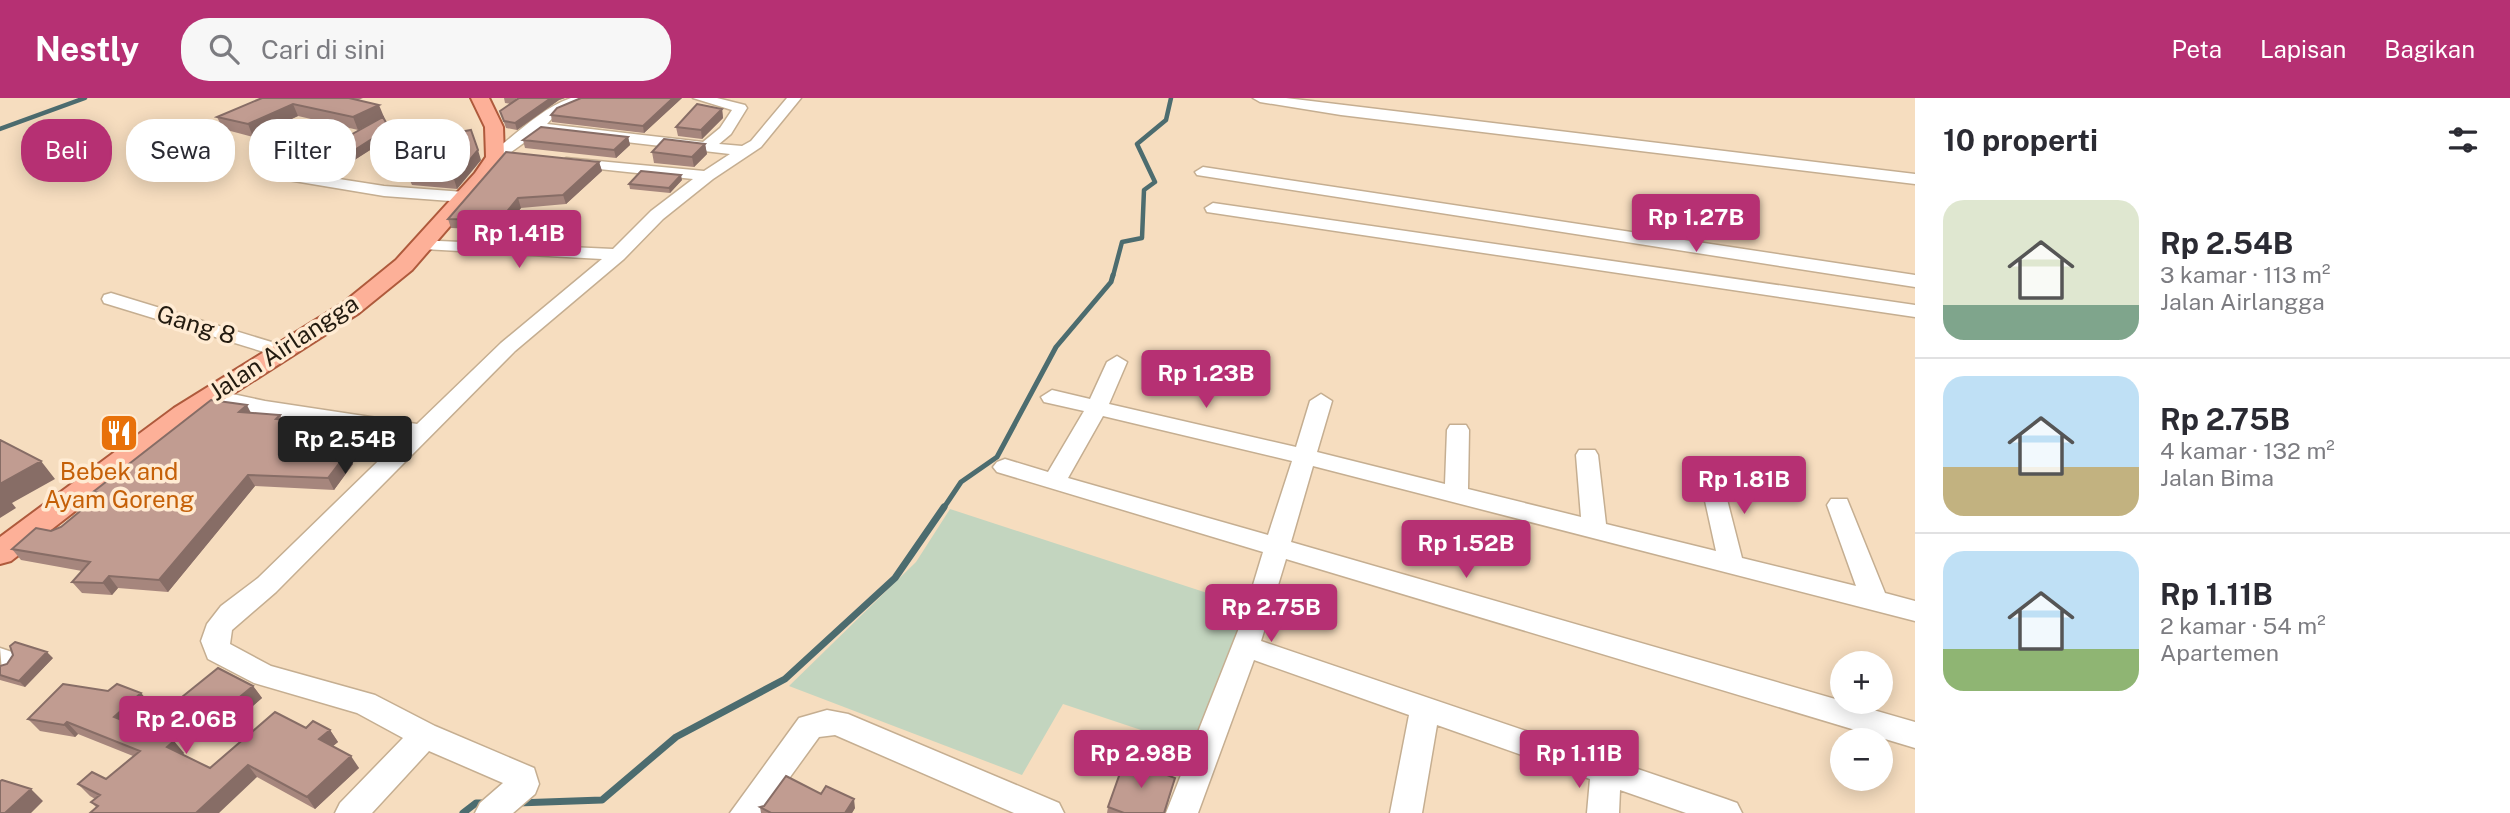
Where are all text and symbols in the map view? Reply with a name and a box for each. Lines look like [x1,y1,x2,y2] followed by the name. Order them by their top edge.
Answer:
[181,18,671,81] search box
[35,30,139,68] text: Nestly
[205,30,243,68] icon: search
[261,34,385,65] text: Cari di sini
[2171,35,2222,63] text: Peta
[2260,35,2346,63] text: Lapisan
[2384,35,2475,63] text: Bagikan
[21,119,112,182] chip: Beli
[126,119,235,182] chip: Sewa
[249,119,356,182] chip: Filter
[370,119,470,182] chip: Baru
[2444,121,2482,159] icon: filters
[1943,122,2098,158] text: 10 properti
[1624,194,1768,254] pin: Rp 1.27B
[1648,203,1744,230] text: Rp 1.27B
[447,211,591,270] pin: Rp 1.41B
[473,219,565,246] text: Rp 1.41B
[2160,225,2293,261] text: Rp 2.54B
[1999,228,2083,312] icon: home
[2160,261,2330,288] text: 3 kamar · 113 m²
[2160,288,2325,315] text: Jalan Airlangga
[204,289,363,406] street label: Jalan Airlangga
[153,299,239,349] street label: Gang 8
[1134,350,1278,410] pin: Rp 1.23B
[1157,359,1255,386] text: Rp 1.23B
[2160,401,2290,437] text: Rp 2.75B
[1999,404,2083,488] icon: home
[98,412,140,454] restaurant icon: Bebek and Ayam Goreng
[273,416,417,476] pin: Rp 2.54B
[294,425,396,452] text: Rp 2.54B
[2160,437,2335,464] text: 4 kamar · 132 m²
[1672,456,1816,516] pin: Rp 1.81B
[44,457,194,513] place label: Bebek and Ayam Goreng
[2160,464,2274,491] text: Jalan Bima
[1698,465,1790,492] text: Rp 1.81B
[1394,520,1538,580] pin: Rp 1.52B
[1418,529,1514,556] text: Rp 1.52B
[2160,576,2273,612] text: Rp 1.11B
[1999,579,2083,663] icon: home
[1199,584,1343,644] pin: Rp 2.75B
[1221,593,1321,620] text: Rp 2.75B
[2160,612,2326,639] text: 2 kamar · 54 m²
[2160,639,2279,666] text: Apartemen
[1830,651,1893,791] map controls
[1830,651,1893,714] button: +
[114,696,258,756] pin: Rp 2.06B
[135,705,237,732] text: Rp 2.06B
[1830,728,1893,791] button: −
[1069,730,1213,790] pin: Rp 2.98B
[1507,730,1651,790] pin: Rp 1.11B
[1090,739,1192,766] text: Rp 2.98B
[1536,739,1622,766] text: Rp 1.11B

